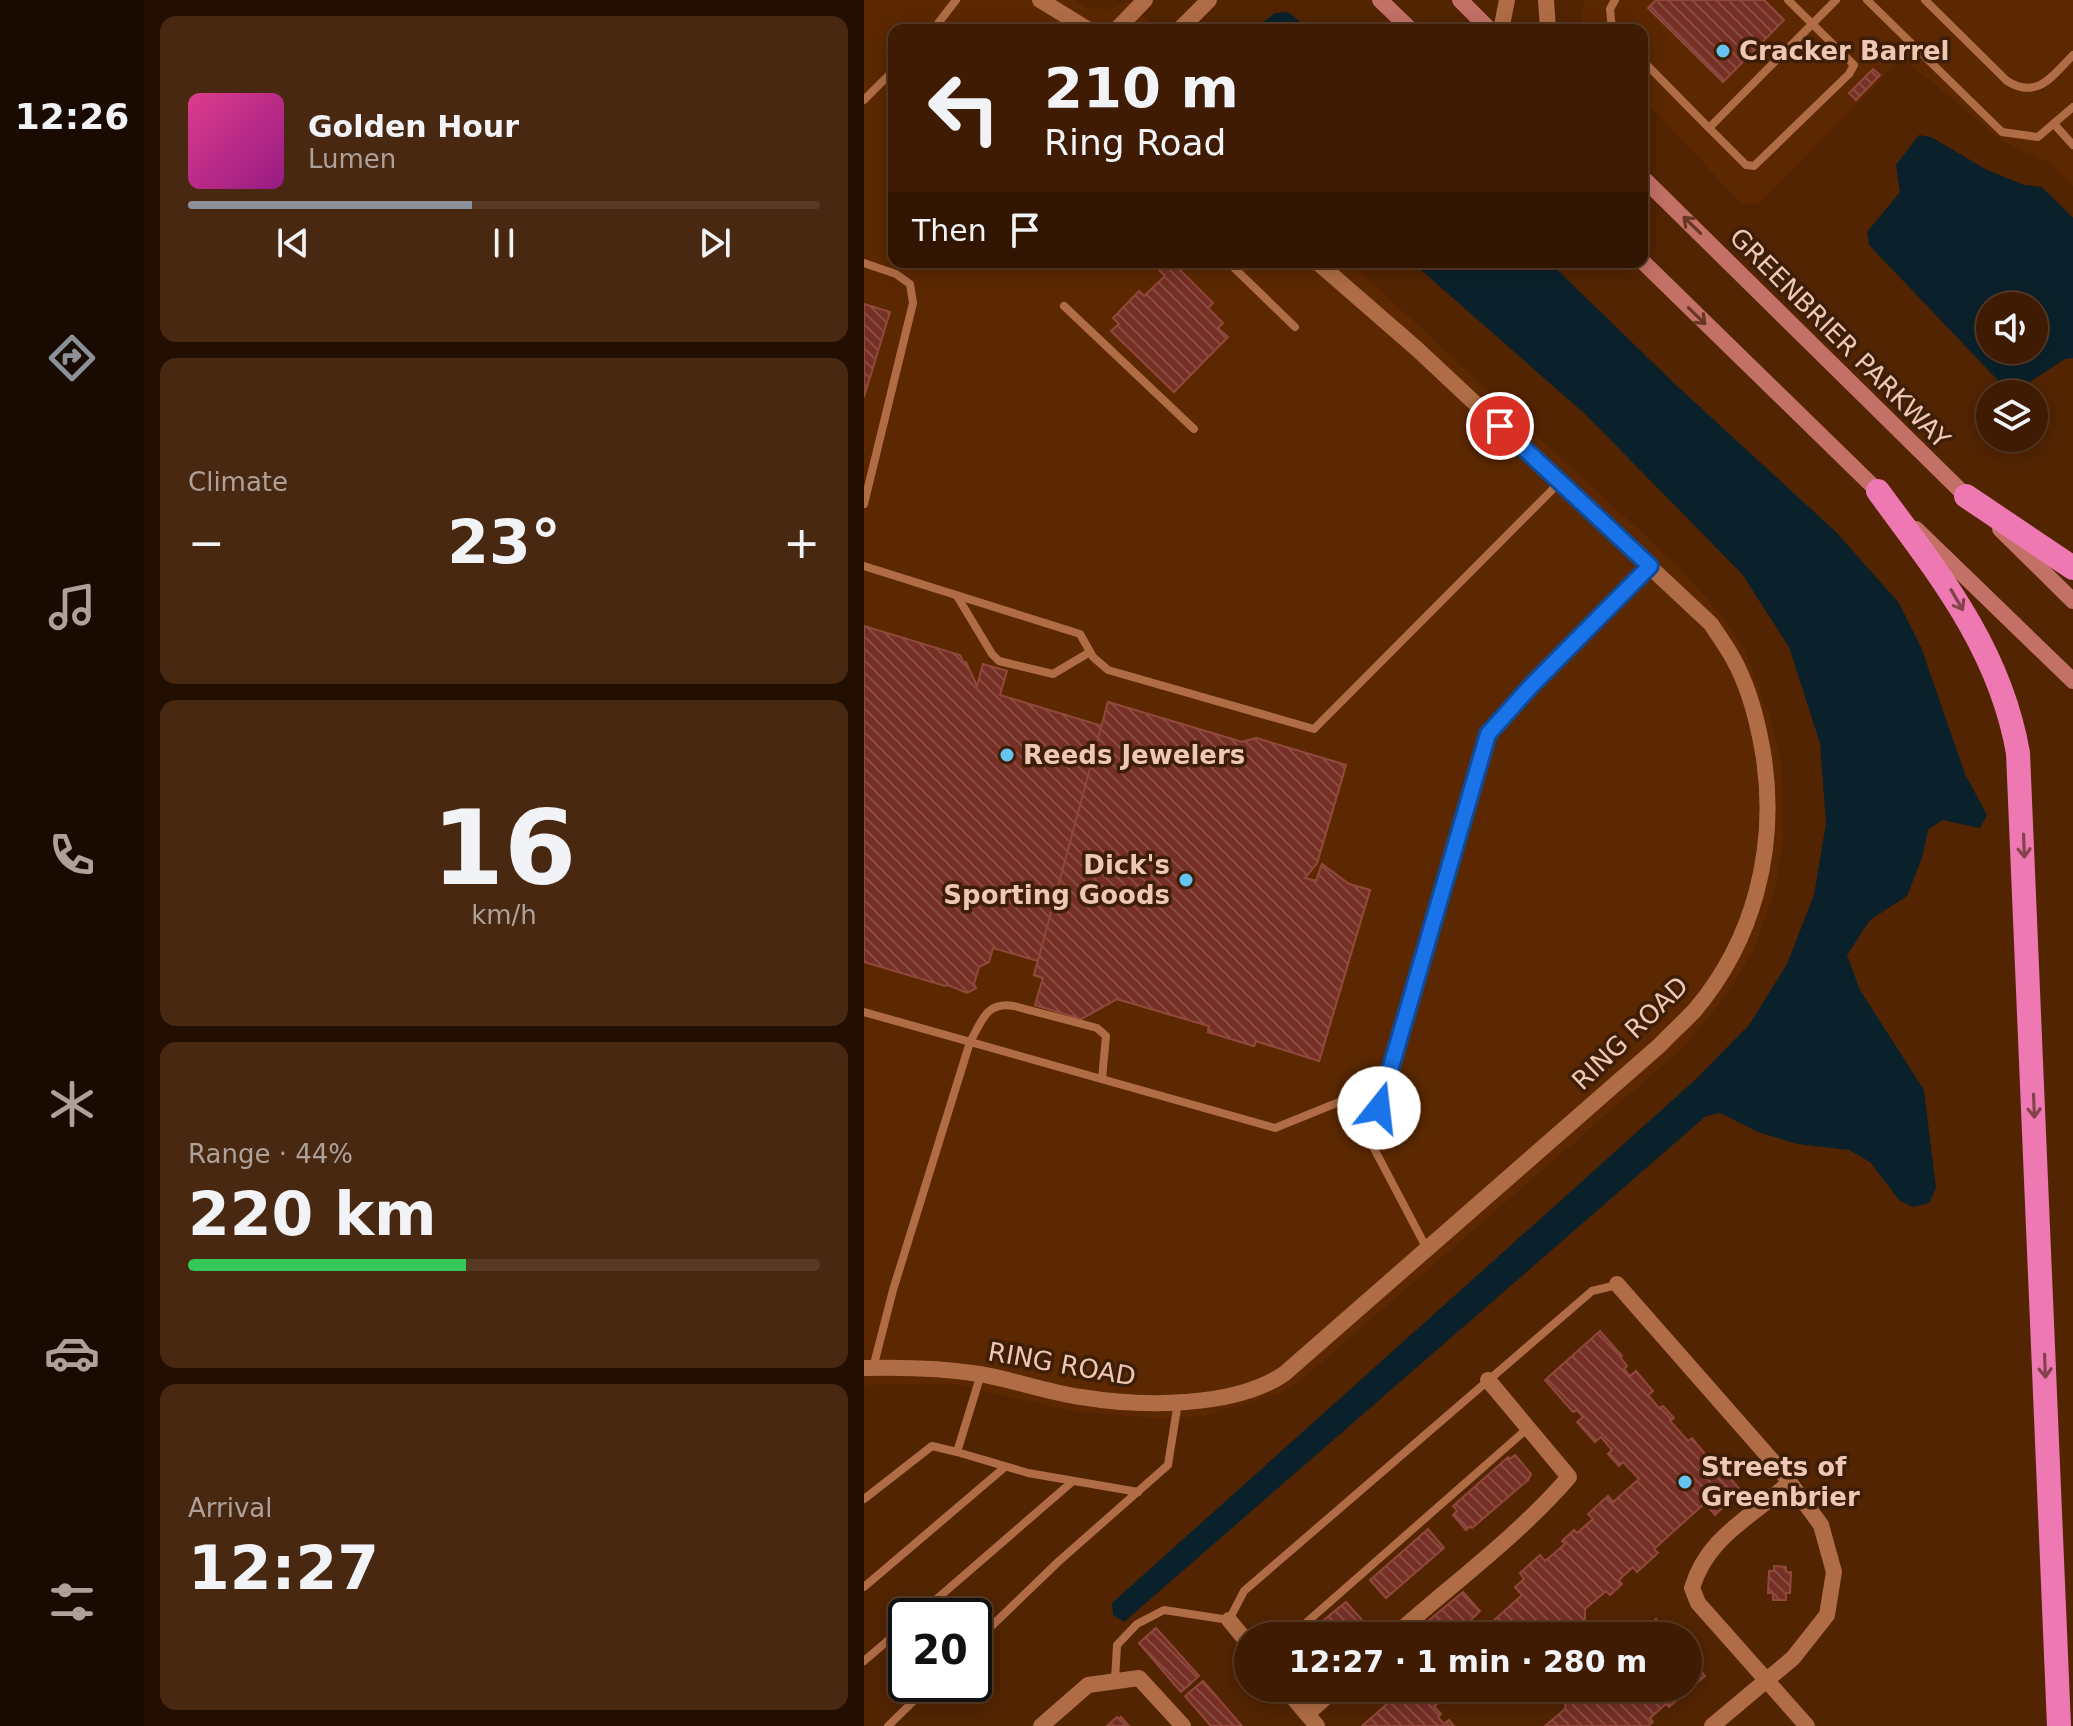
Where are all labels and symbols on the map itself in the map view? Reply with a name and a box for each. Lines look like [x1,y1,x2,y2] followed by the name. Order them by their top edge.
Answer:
[1739,36,1950,66] place label: Cracker Barrel
[1714,42,1732,60] marker: Cracker Barrel
[1683,216,1702,235] one-way arrow
[1724,222,1956,454] street label: GREENBRIER PARKWAY
[1687,306,1706,325] one-way arrow
[1466,392,1534,460] pin
[1949,588,1965,611] one-way arrow
[1023,740,1245,770] place label: Reeds Jewelers
[998,746,1016,764] marker: Reeds Jewelers
[2016,832,2031,859] one-way arrow
[943,850,1170,910] place label: Dick's Sporting Goods
[1177,871,1195,889] marker: Dick's Sporting Goods
[1566,970,1694,1096] street label: RING ROAD
[1337,1066,1421,1150] position arrow
[2027,1092,2042,1119] one-way arrow
[986,1336,1138,1392] street label: RING ROAD
[2037,1352,2052,1379] one-way arrow
[1701,1452,1860,1512] place label: Streets of Greenbrier
[1676,1473,1694,1491] marker: Streets of Greenbrier
[888,1598,992,1702] speed limit sign: 20

